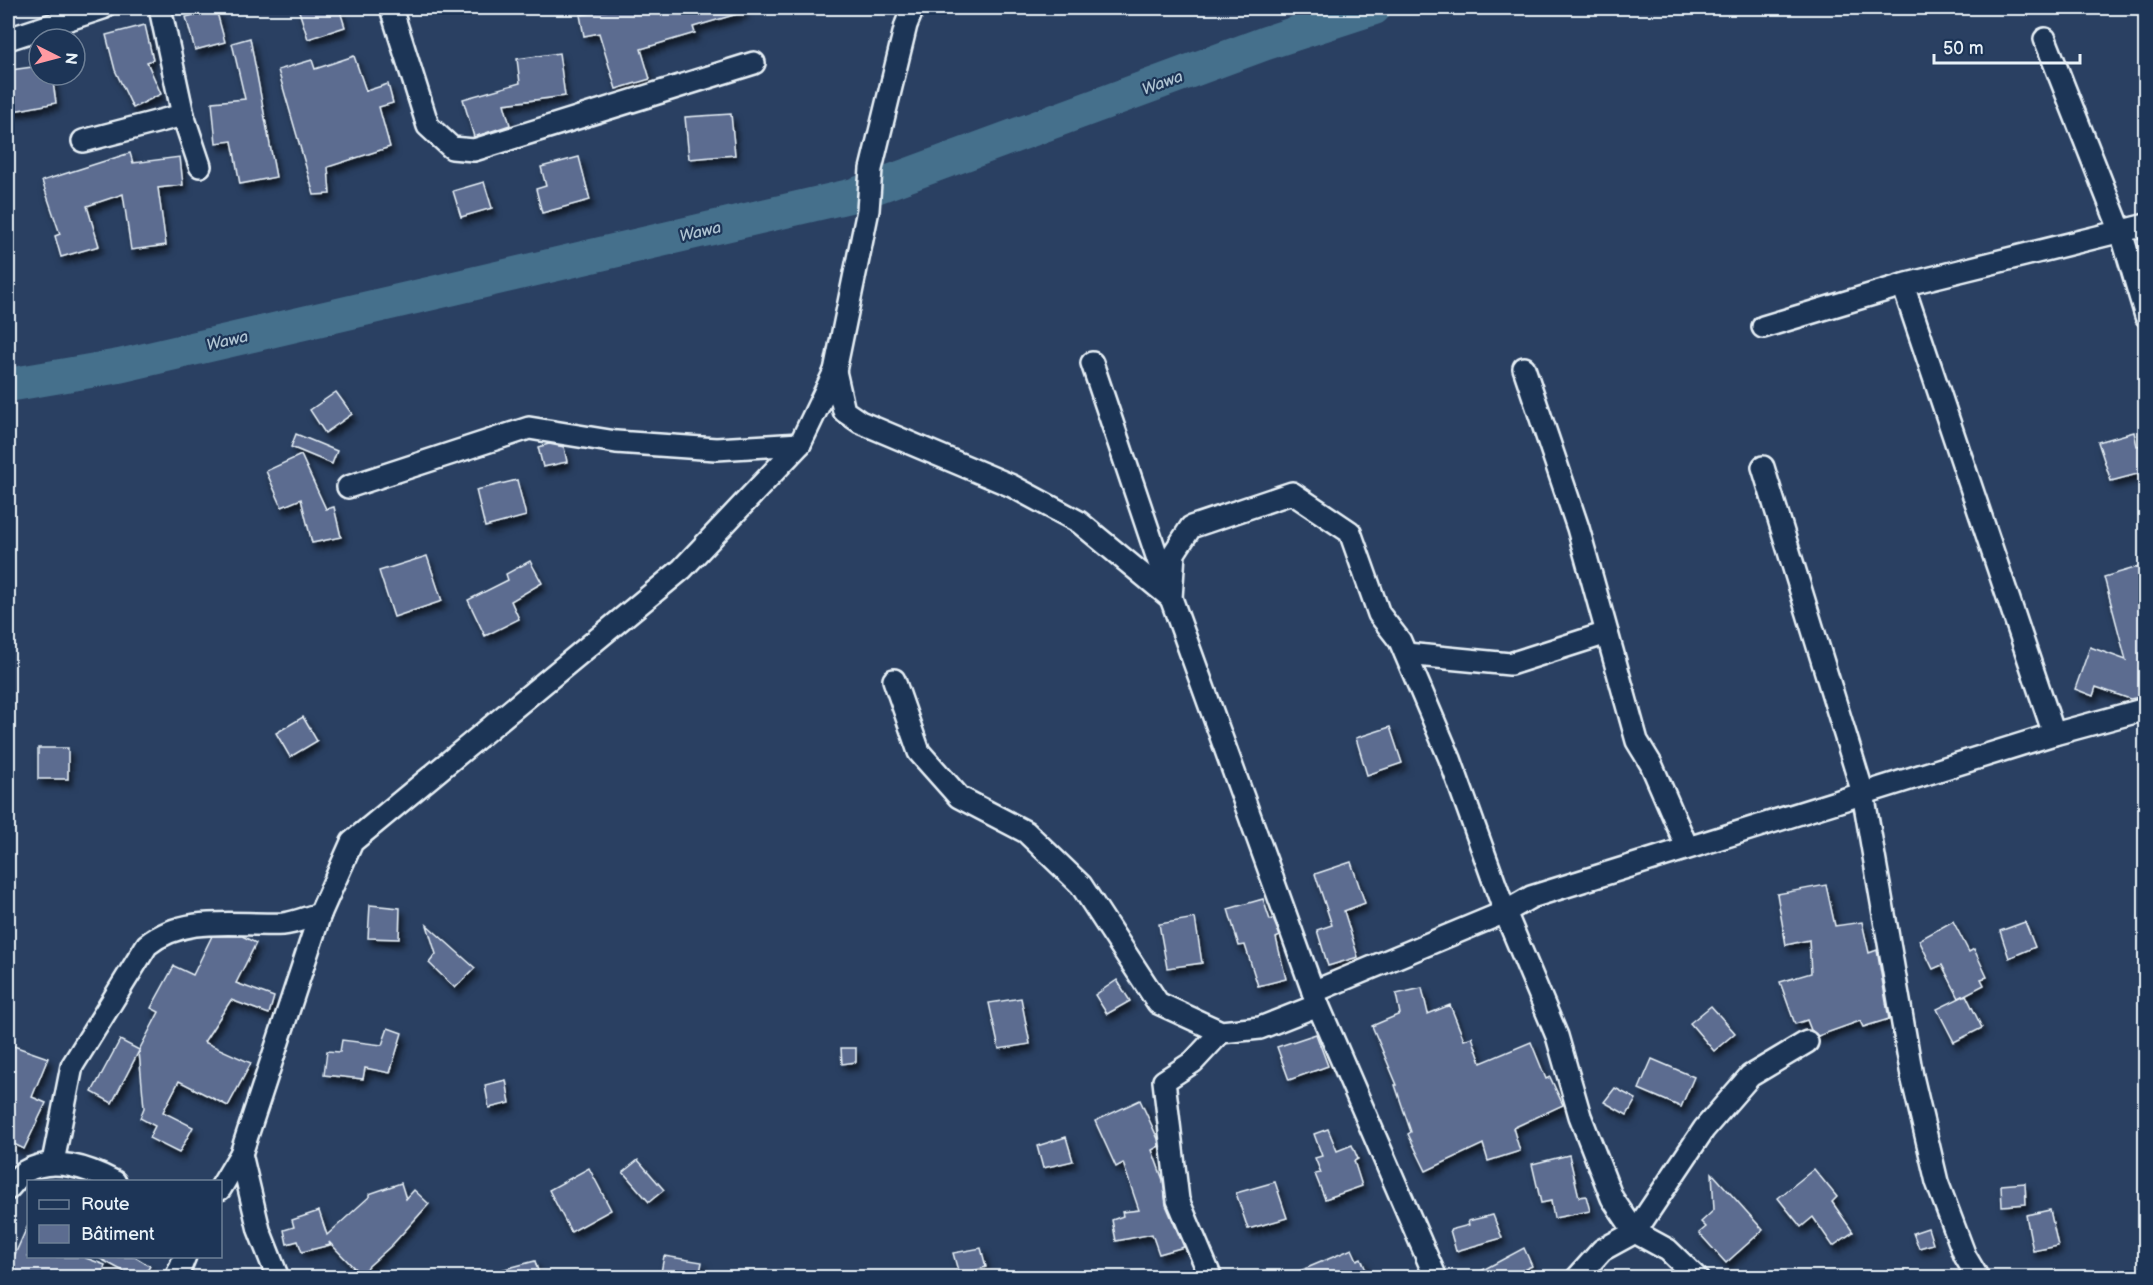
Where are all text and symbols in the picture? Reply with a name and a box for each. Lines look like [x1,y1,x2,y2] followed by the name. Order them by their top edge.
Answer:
[27,27,87,87] north arrow
[1934,27,2080,65] scale bar
[1943,38,1984,59] text: 50 m
[60,51,81,65] text: N
[1139,67,1186,100] water label: Wawa
[678,218,723,246] water label: Wawa
[205,327,250,355] water label: Wawa
[27,1180,222,1258] legend
[81,1194,130,1215] text: Route
[81,1224,155,1245] text: Bâtiment

